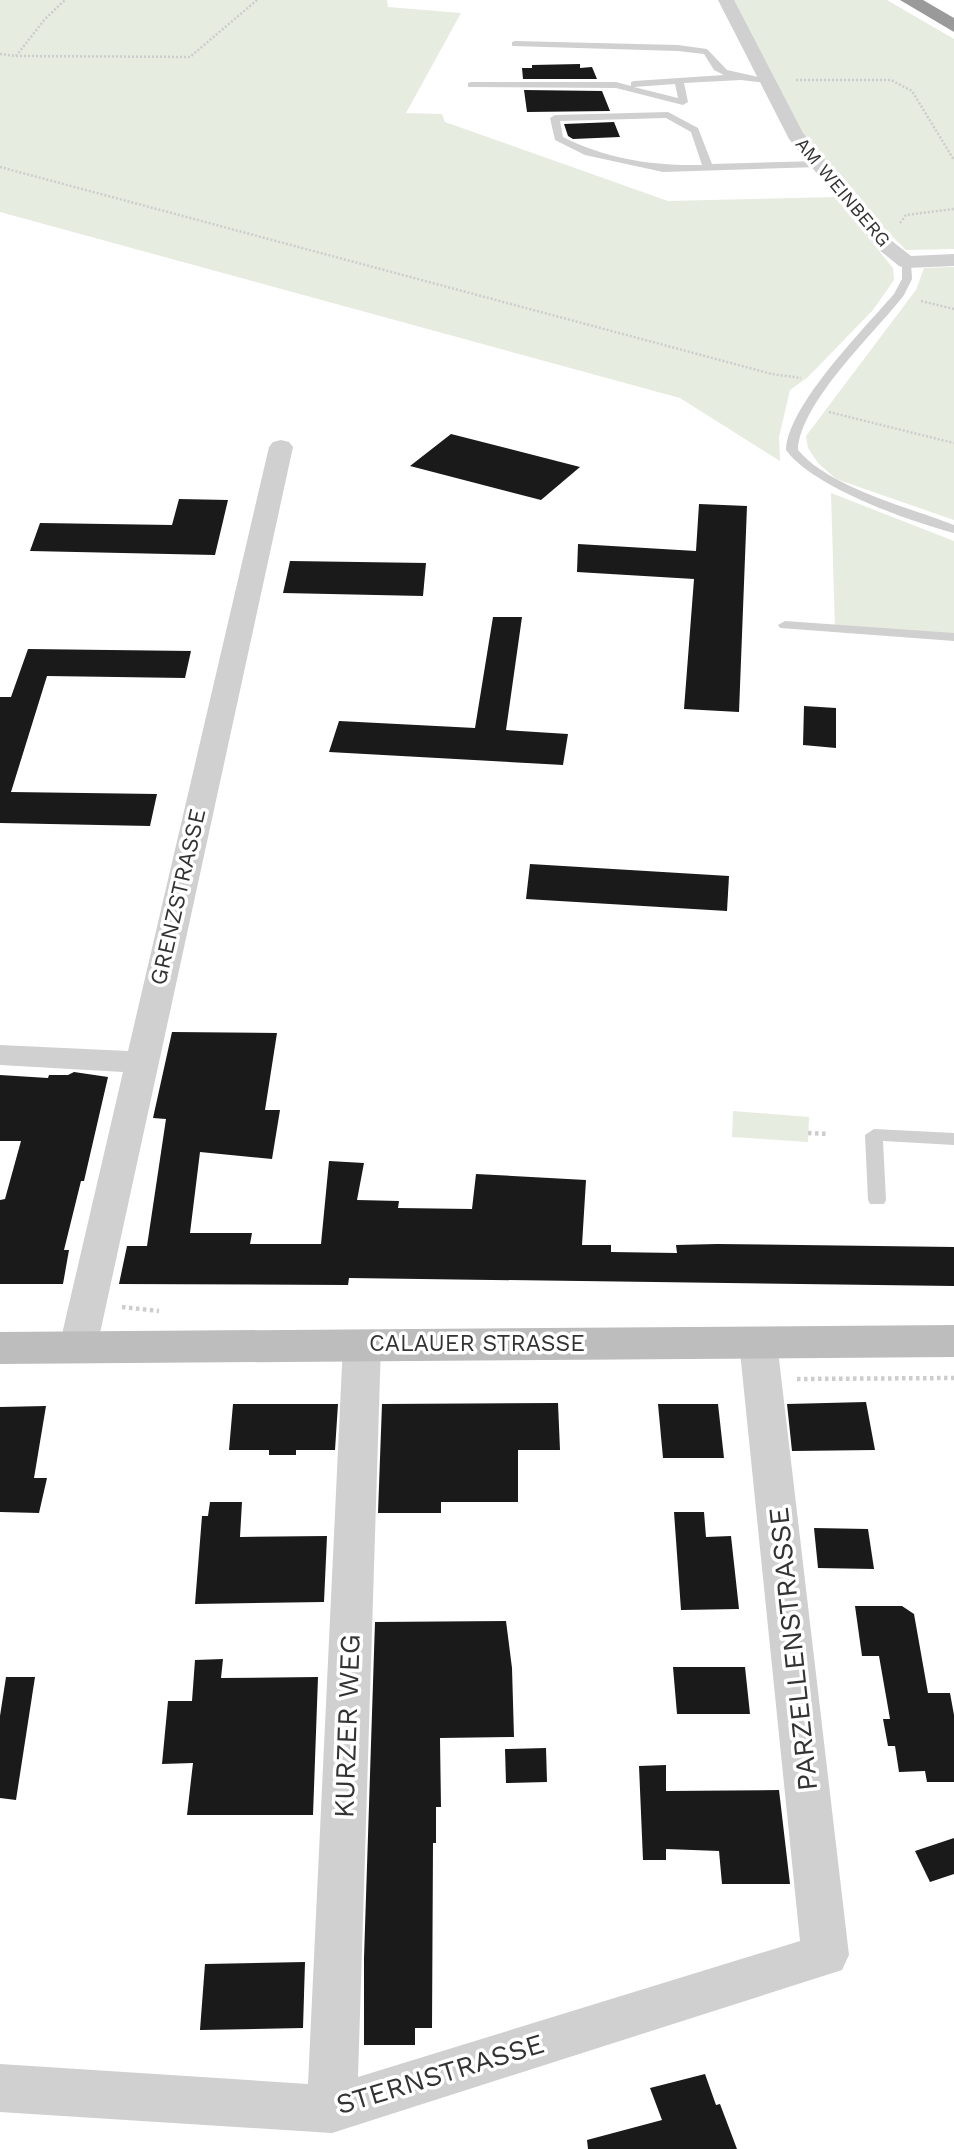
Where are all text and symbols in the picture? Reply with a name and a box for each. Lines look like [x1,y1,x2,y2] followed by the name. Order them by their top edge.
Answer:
[791,133,895,251] street label: AM WEINBERG
[145,806,211,988] street label: GRENZSTRASSE
[369,1330,585,1357] street label: CALAUER STRASSE
[762,1506,824,1792] street label: PARZELLENSTRASSE
[327,1633,367,1819] street label: KURZER WEG
[332,2027,548,2121] street label: STERNSTRASSE

